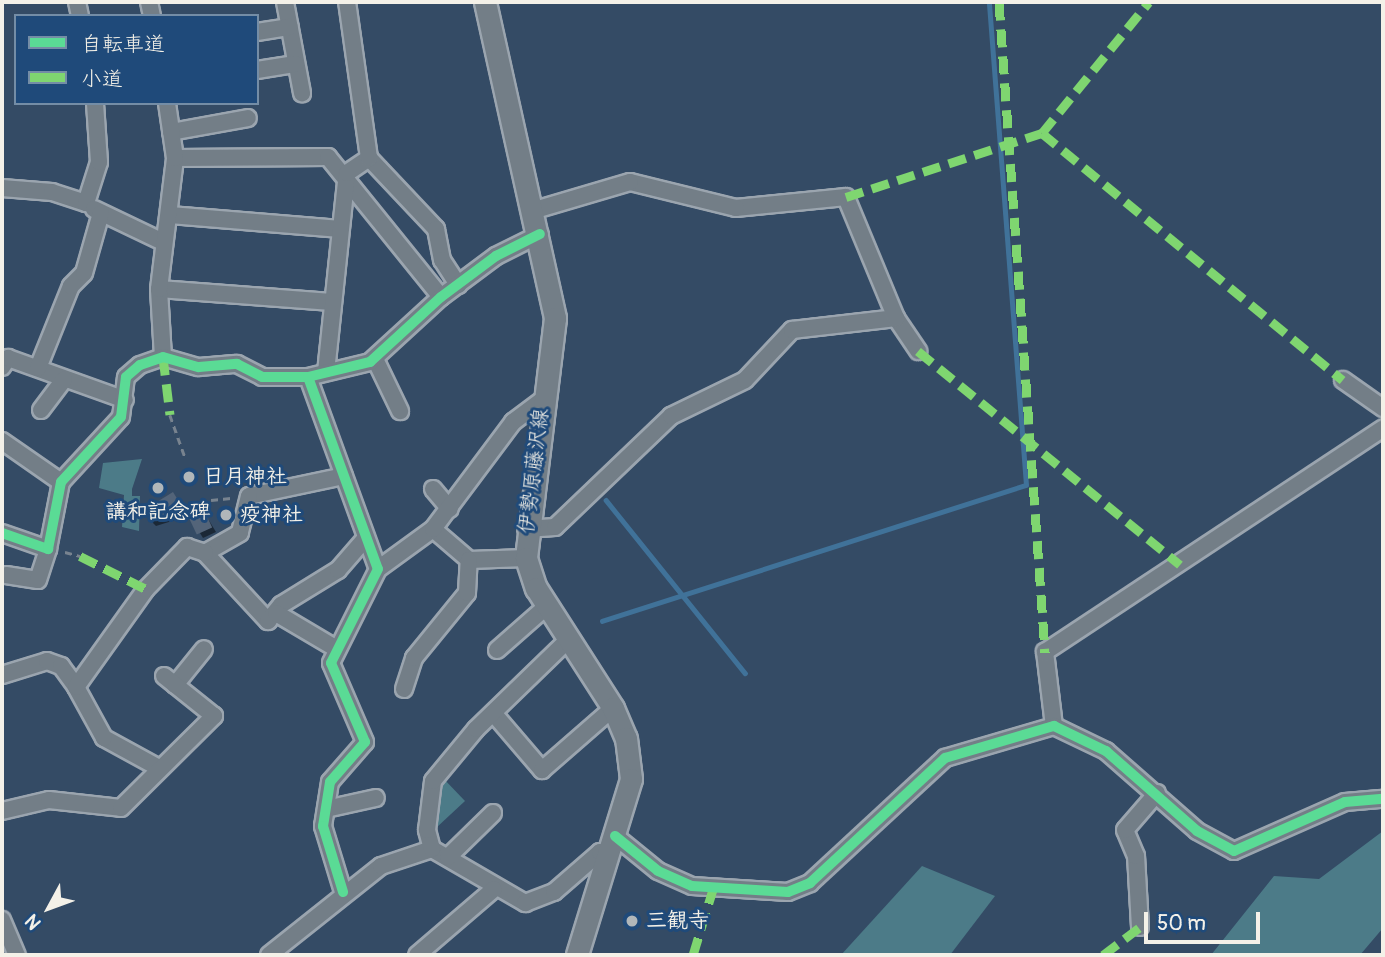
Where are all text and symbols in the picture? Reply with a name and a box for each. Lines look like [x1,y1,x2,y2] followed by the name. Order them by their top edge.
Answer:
[14,14,259,105] legend
[81,31,165,58] text: 自転車道
[81,66,123,93] text: 小道
[514,407,554,535] street label: 伊勢原藤沢線
[203,464,287,490] place label: 日月神社
[181,469,197,485] marker: 日月神社
[150,480,166,496] marker: 講和記念碑
[106,499,210,525] place label: 講和記念碑
[240,502,303,528] place label: 疫神社
[218,507,234,523] marker: 疫神社
[14,873,84,943] north arrow
[1147,898,1262,942] scale bar
[646,908,709,934] place label: 三観寺
[20,909,46,935] text: N
[1157,910,1206,937] text: 50 m
[624,913,640,929] marker: 三観寺

